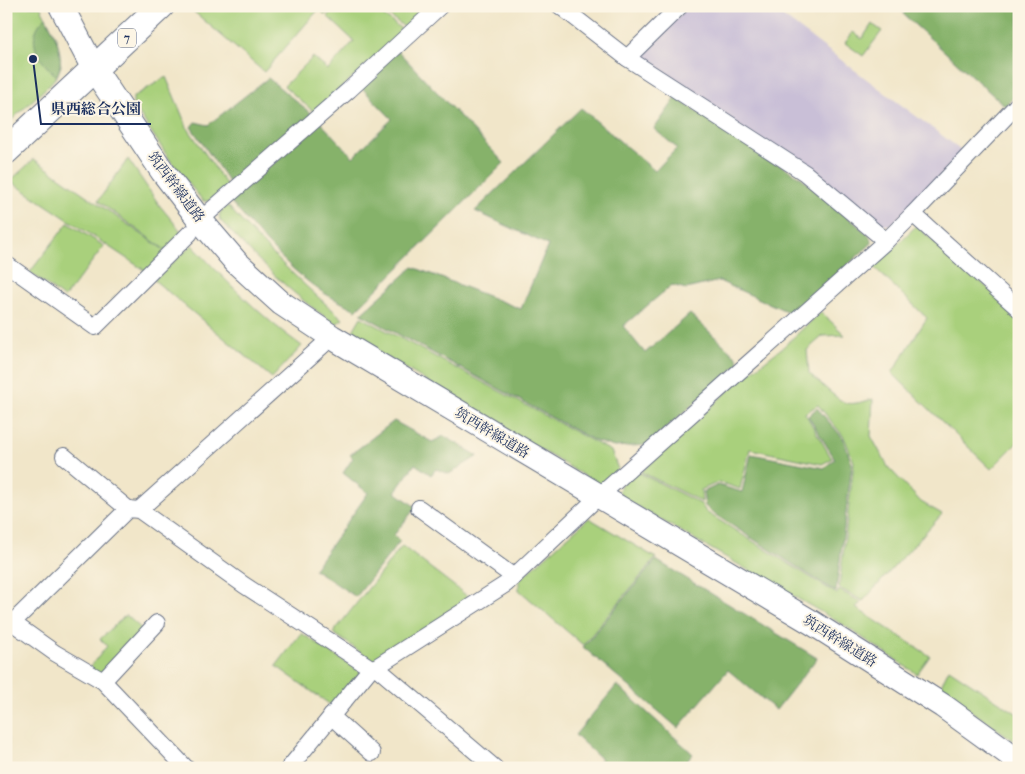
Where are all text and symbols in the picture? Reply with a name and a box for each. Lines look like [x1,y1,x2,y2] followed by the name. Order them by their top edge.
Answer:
[118,28,136,48] road number: 7
[41,94,151,124] callout: 県西総合公園
[51,100,141,118] text: 県西総合公園
[144,148,208,226] street label: 筑西幹線道路
[452,404,532,462] street label: 筑西幹線道路
[800,612,880,670] street label: 筑西幹線道路

